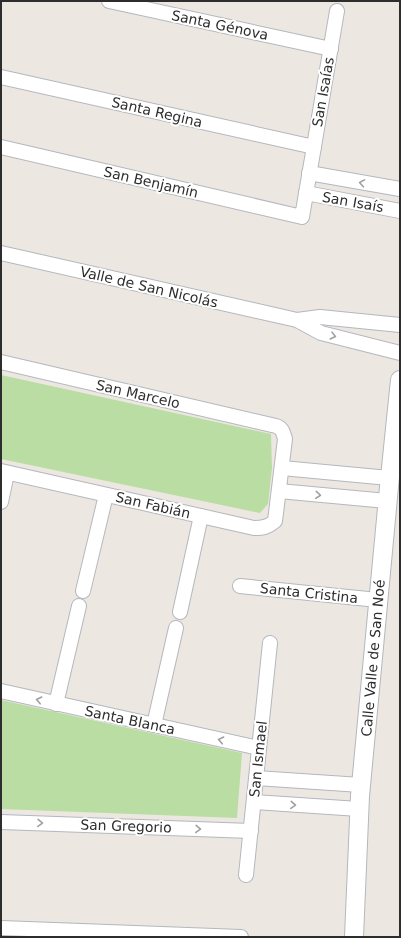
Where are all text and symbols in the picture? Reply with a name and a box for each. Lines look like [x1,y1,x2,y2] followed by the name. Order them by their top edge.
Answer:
[170,7,270,43] street label: Santa Génova
[309,56,337,128] street label: San Isaías
[110,94,204,130] street label: Santa Regina
[102,163,200,201] street label: San Benjamín
[358,179,365,187] one-way arrow
[321,189,385,215] street label: San Isaís
[78,263,220,311] street label: Valle de San Nicolás
[330,331,336,339] one-way arrow
[94,377,182,411] street label: San Marcelo
[114,489,192,521] street label: San Fabián
[315,490,321,499] one-way arrow
[358,579,388,737] street label: Calle Valle de San Noé
[259,580,359,606] street label: Santa Cristina
[36,696,42,704] one-way arrow
[83,703,177,737] street label: Santa Blanca
[246,720,270,798] street label: San Ismael
[218,736,224,744] one-way arrow
[290,800,296,809] one-way arrow
[80,816,172,836] street label: San Gregorio
[37,819,43,827] one-way arrow
[195,824,201,833] one-way arrow

